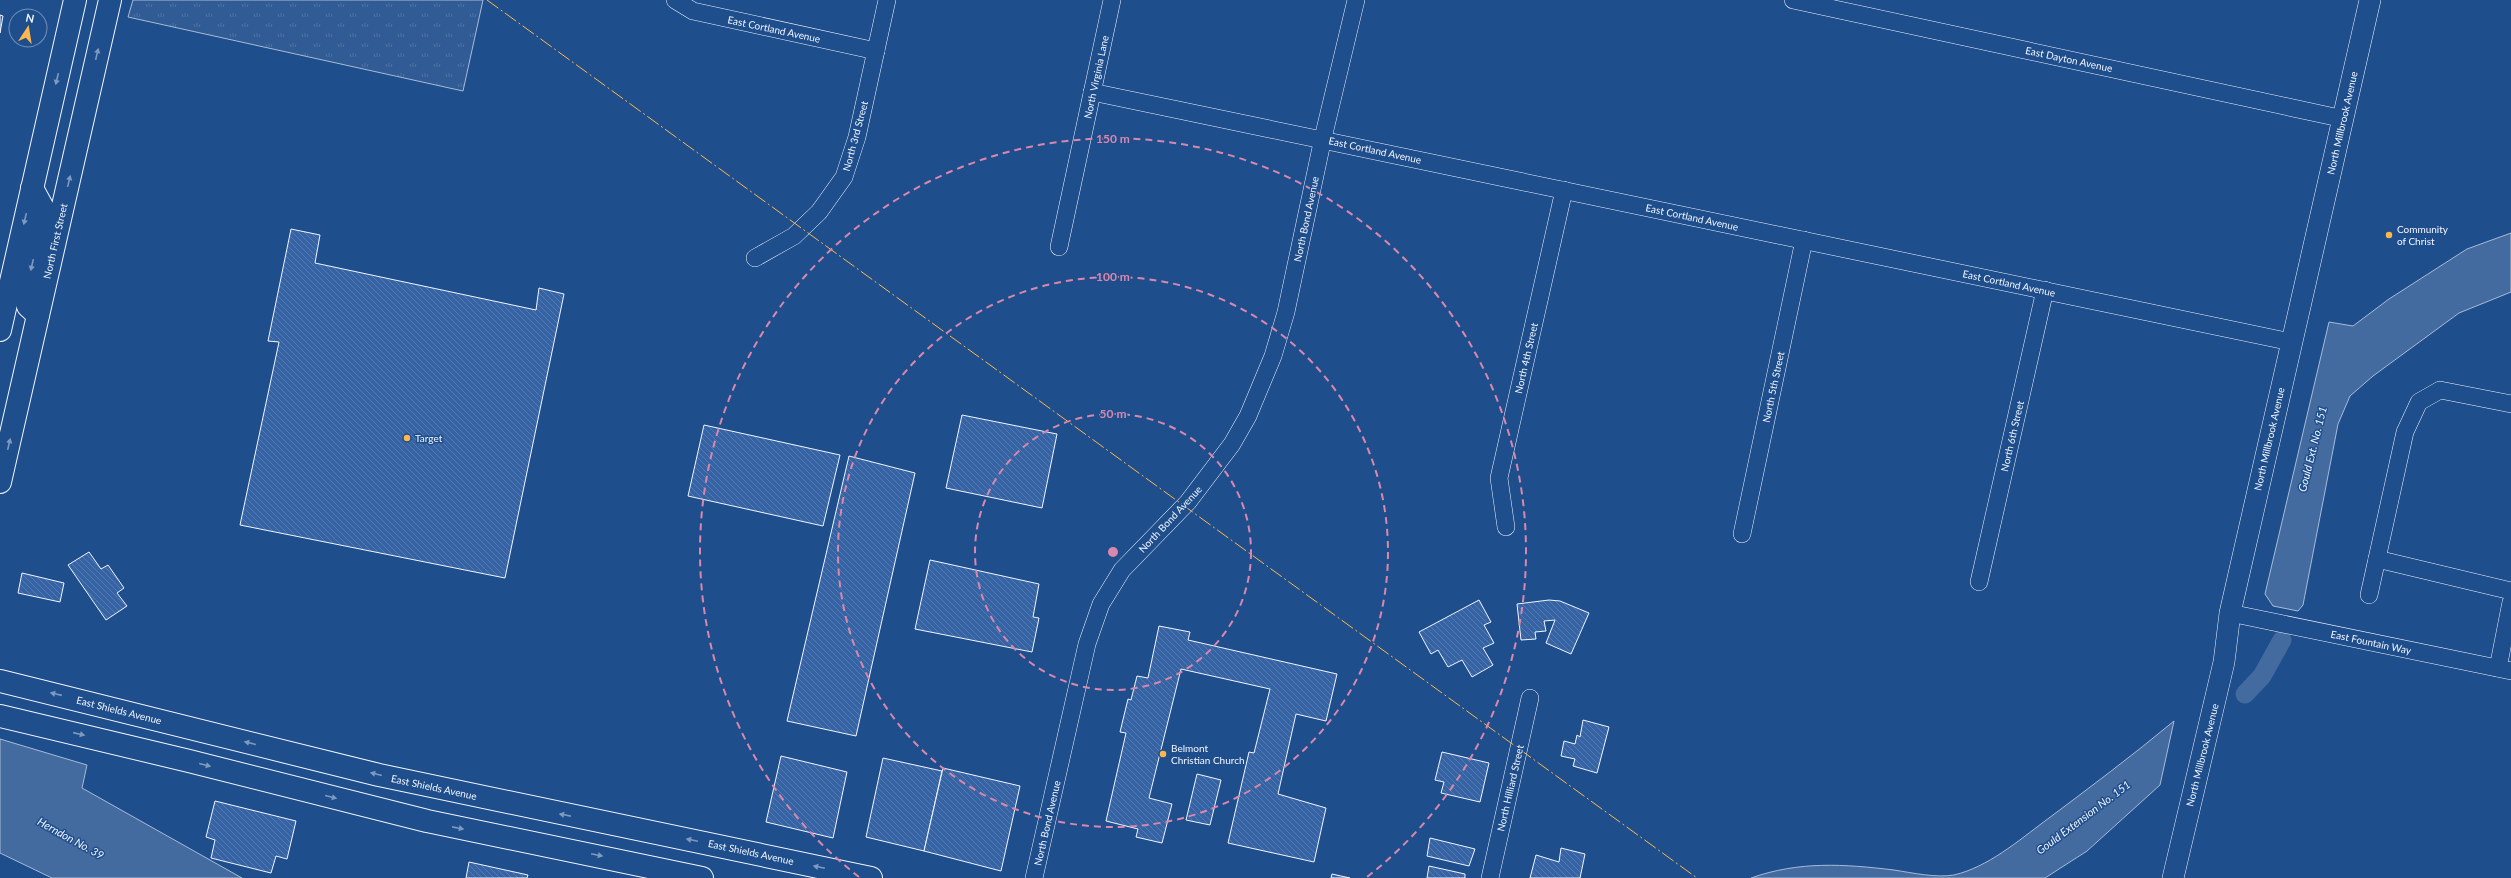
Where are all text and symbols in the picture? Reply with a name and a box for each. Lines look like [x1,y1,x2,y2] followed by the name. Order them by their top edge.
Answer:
[8,8,48,48] north arrow
[25,10,36,25] text: N
[727,13,821,45] street label: East Cortland Avenue
[1081,34,1111,120] street label: North Virginia Lane
[2024,44,2114,74] street label: East Dayton Avenue
[95,48,101,60] one-way arrow
[2324,70,2360,176] street label: North Millbrook Avenue
[54,73,60,85] one-way arrow
[840,99,870,172] street label: North 3rd Street
[1096,131,1130,146] text: 150 m
[1328,134,1422,166] street label: East Cortland Avenue
[66,175,72,187] one-way arrow
[1291,175,1321,263] street label: North Bond Avenue
[1645,201,1739,233] street label: East Cortland Avenue
[40,202,70,280] street label: North First Street
[22,213,28,226] one-way arrow
[2397,223,2449,247] place label: Community of Christ
[2384,230,2394,240] marker: Community of Christ
[29,259,35,271] one-way arrow
[1962,267,2056,299] street label: East Cortland Avenue
[1096,269,1130,284] text: 100 m
[1512,321,1540,395] street label: North 4th Street
[1760,350,1786,424] street label: North 5th Street
[2251,386,2287,492] street label: North Millbrook Avenue
[1998,399,2026,473] street label: North 6th Street
[2295,405,2329,493] water label: Gould Ext. No. 151
[1100,406,1126,421] text: 50 m
[415,432,443,444] place label: Target
[402,433,412,443] marker: Target
[6,438,12,450] one-way arrow
[1136,483,1204,555] street label: North Bond Avenue
[1106,545,1120,559] centre of rings
[2330,628,2413,657] street label: East Fountain Way
[50,691,62,697] one-way arrow
[75,694,163,726] street label: East Shields Avenue
[2183,702,2221,808] street label: North Millbrook Avenue
[73,732,85,738] one-way arrow
[244,740,256,746] one-way arrow
[1171,742,1245,766] place label: Belmont Christian Church
[1494,743,1526,832] street label: North Hilliard Street
[1158,749,1168,759] marker: Belmont Christian Church
[200,762,212,768] one-way arrow
[370,771,382,777] one-way arrow
[390,772,478,802] street label: East Shields Avenue
[2033,777,2133,857] water label: Gould Extension No. 151
[1031,779,1063,867] street label: North Bond Avenue
[326,794,338,800] one-way arrow
[559,812,571,818] one-way arrow
[36,814,106,862] water label: Herndon No. 39
[451,825,464,831] one-way arrow
[686,836,698,842] one-way arrow
[707,837,795,867] street label: East Shields Avenue
[590,853,603,859] one-way arrow
[813,864,826,870] one-way arrow

